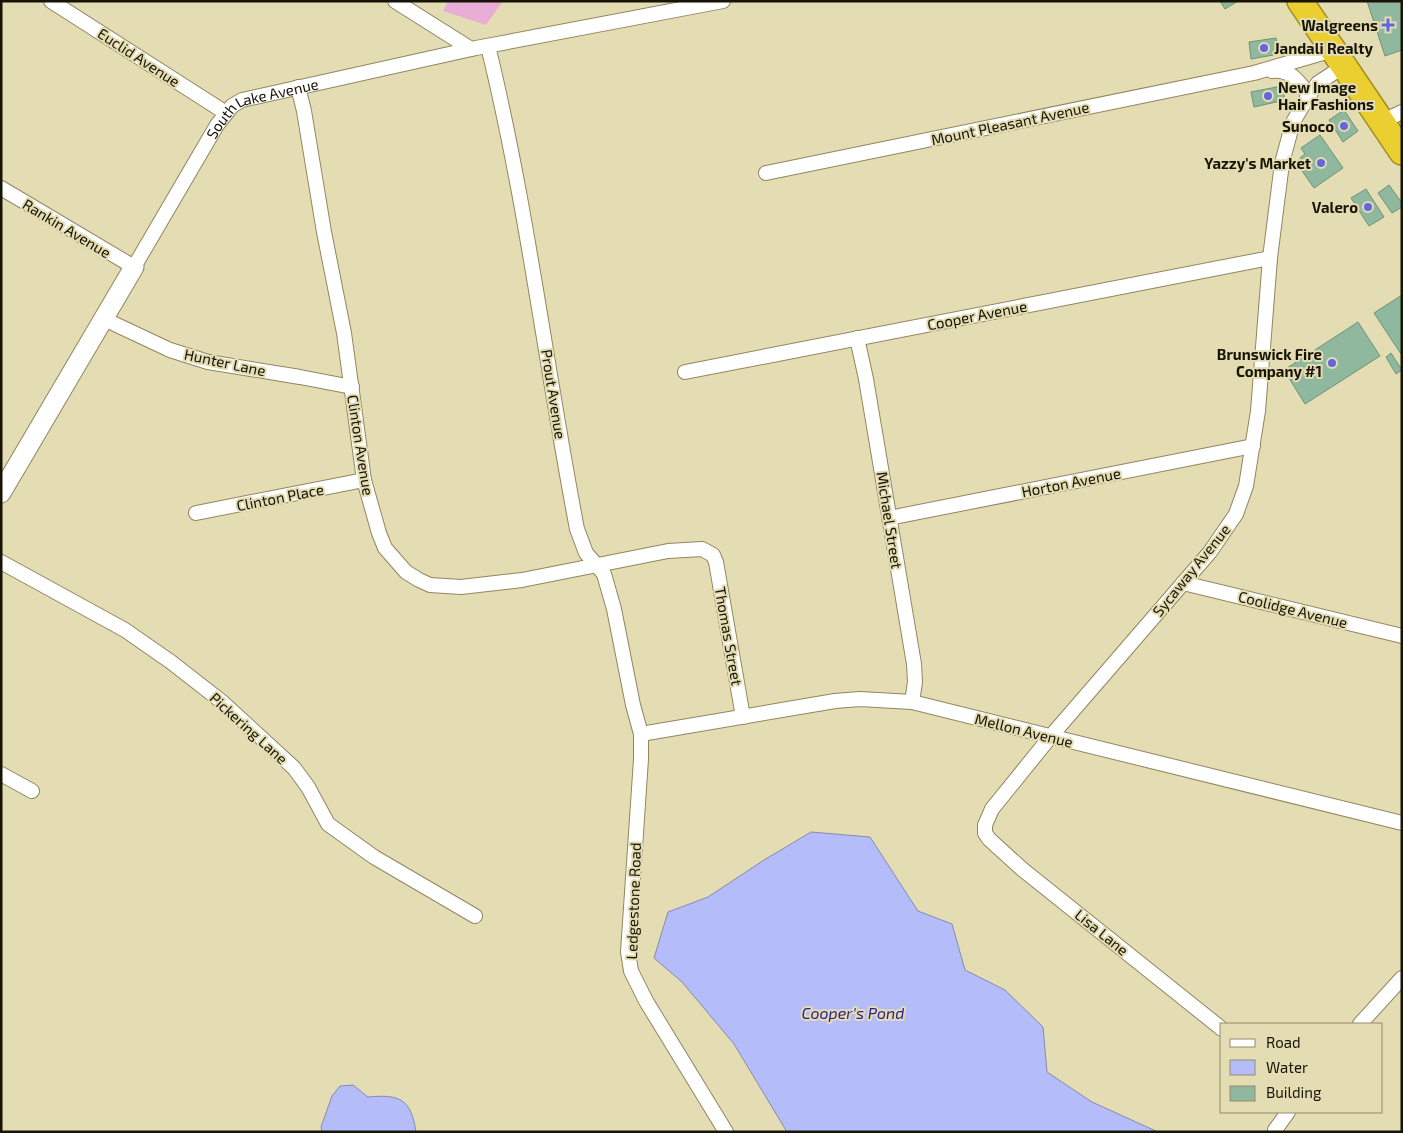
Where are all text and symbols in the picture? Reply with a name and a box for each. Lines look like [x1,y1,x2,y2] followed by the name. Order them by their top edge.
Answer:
[1301,16,1378,34] place label: Walgreens
[1382,19,1394,31] marker: Walgreens
[95,24,183,90] street label: Euclid Avenue
[1274,39,1373,58] place label: Jandali Realty
[1258,42,1270,54] marker: Jandali Realty
[202,74,320,142] street label: South Lake Avenue
[1278,78,1374,113] place label: New Image Hair Fashions
[1262,90,1274,102] marker: New Image Hair Fashions
[929,97,1091,149] street label: Mount Pleasant Avenue
[1282,117,1334,135] place label: Sunoco
[1338,120,1350,132] marker: Sunoco
[1204,154,1311,173] place label: Yazzy's Market
[1315,157,1327,169] marker: Yazzy's Market
[20,195,114,261] street label: Rankin Avenue
[1312,198,1358,216] place label: Valero
[1362,201,1374,213] marker: Valero
[926,297,1028,333] street label: Cooper Avenue
[183,345,267,379] street label: Hunter Lane
[1217,345,1322,381] place label: Brunswick Fire Company #1
[538,348,570,440] street label: Prout Avenue
[1326,357,1338,369] marker: Brunswick Fire Company #1
[344,393,378,497] street label: Clinton Avenue
[1020,464,1122,500] street label: Horton Avenue
[873,470,907,570] street label: Michael Street
[235,480,325,514] street label: Clinton Place
[1148,520,1234,620] street label: Sycaway Avenue
[711,585,747,687] street label: Thomas Street
[1236,587,1350,631] street label: Coolidge Avenue
[206,688,292,768] street label: Pickering Lane
[973,709,1075,751] street label: Mellon Avenue
[622,842,644,960] street label: Ledgestone Road
[1072,905,1132,959] street label: Lisa Lane
[802,1003,904,1022] water label: Cooper's Pond
[1220,1023,1383,1113] legend
[1266,1033,1301,1051] text: Road
[1266,1058,1308,1076] text: Water
[1266,1083,1322,1101] text: Building

